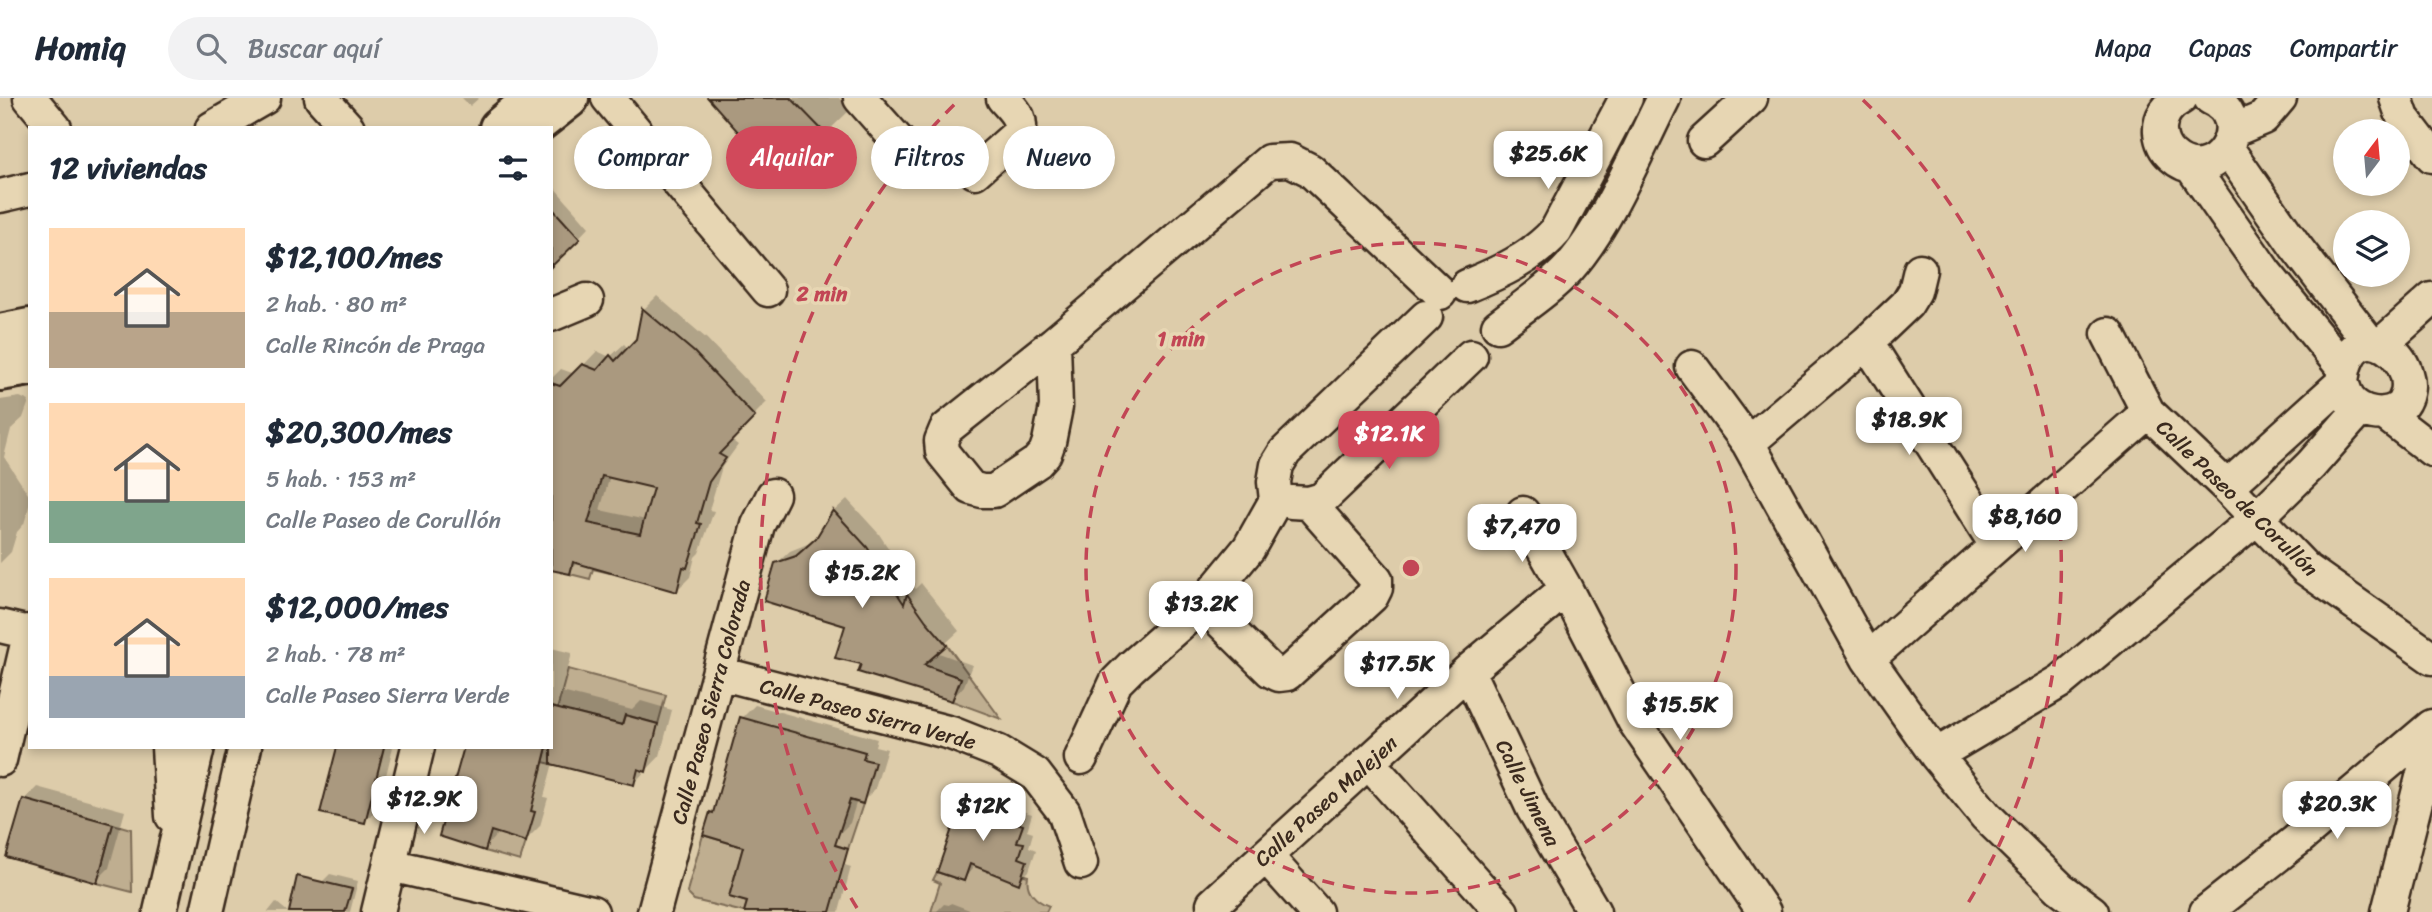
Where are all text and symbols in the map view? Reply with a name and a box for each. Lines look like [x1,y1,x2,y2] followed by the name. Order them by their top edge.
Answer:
[168,17,658,80] search box
[35,19,126,77] text: Homiq
[248,25,380,71] text: Buscar aquí
[2095,27,2151,69] text: Mapa
[2189,27,2252,69] text: Capas
[2290,27,2397,69] text: Compartir
[192,29,230,67] icon: search
[2333,119,2410,196] north arrow
[2333,119,2410,287] map controls
[574,126,712,189] chip: Comprar
[726,126,857,189] chip: Alquilar
[871,126,989,189] chip: Filtros
[1003,126,1115,189] chip: Nuevo
[1491,132,1605,191] pin: $25.6K
[1510,133,1586,174] text: $25.6K
[49,141,207,195] text: 12 viviendas
[494,149,532,187] icon: filters
[2333,210,2410,287] button: layers
[266,230,442,284] text: $12,100/mes
[105,256,189,340] icon: home
[796,275,848,313] text: 2 min
[266,284,407,325] text: 2 hab. · 80 m²
[1157,320,1206,358] text: 1 min
[266,325,485,366] text: Calle Rincón de Praga
[1852,398,1966,457] pin: $18.9K
[1872,399,1946,440] text: $18.9K
[266,405,452,459] text: $20,300/mes
[2147,410,2327,586] street label: Calle Paseo de Corullón
[1332,412,1446,471] pin: $12.1K
[1354,413,1424,454] text: $12.1K
[105,431,189,515] icon: home
[266,459,416,500] text: 5 hab. · 153 m²
[1968,494,2082,554] pin: $8,160
[1988,496,2062,537] text: $8,160
[266,500,501,541] text: Calle Paseo de Corullón
[1465,504,1579,564] pin: $7,470
[1484,506,1560,547] text: $7,470
[805,550,919,610] pin: $15.2K
[825,552,899,593] text: $15.2K
[1399,556,1423,580] centre of rings
[660,575,762,829] street label: Calle Paseo Sierra Colorada
[266,580,448,634] text: $12,000/mes
[1144,582,1258,641] pin: $13.2K
[1165,583,1237,624] text: $13.2K
[105,606,189,690] icon: home
[266,634,406,675] text: 2 hab. · 78 m²
[1340,642,1454,701] pin: $17.5K
[1360,643,1434,684] text: $17.5K
[756,667,981,761] street label: Calle Paseo Sierra Verde
[266,675,510,716] text: Calle Paseo Sierra Verde
[1623,682,1737,742] pin: $15.5K
[1643,684,1717,725] text: $15.5K
[1245,725,1407,877] street label: Calle Paseo Malejen
[1485,733,1572,854] street label: Calle Jimena
[367,776,481,836] pin: $12.9K
[387,778,461,819] text: $12.9K
[2280,782,2394,841] pin: $20.3K
[2299,783,2375,824] text: $20.3K
[942,784,1024,843] pin: $12K
[957,785,1009,826] text: $12K

